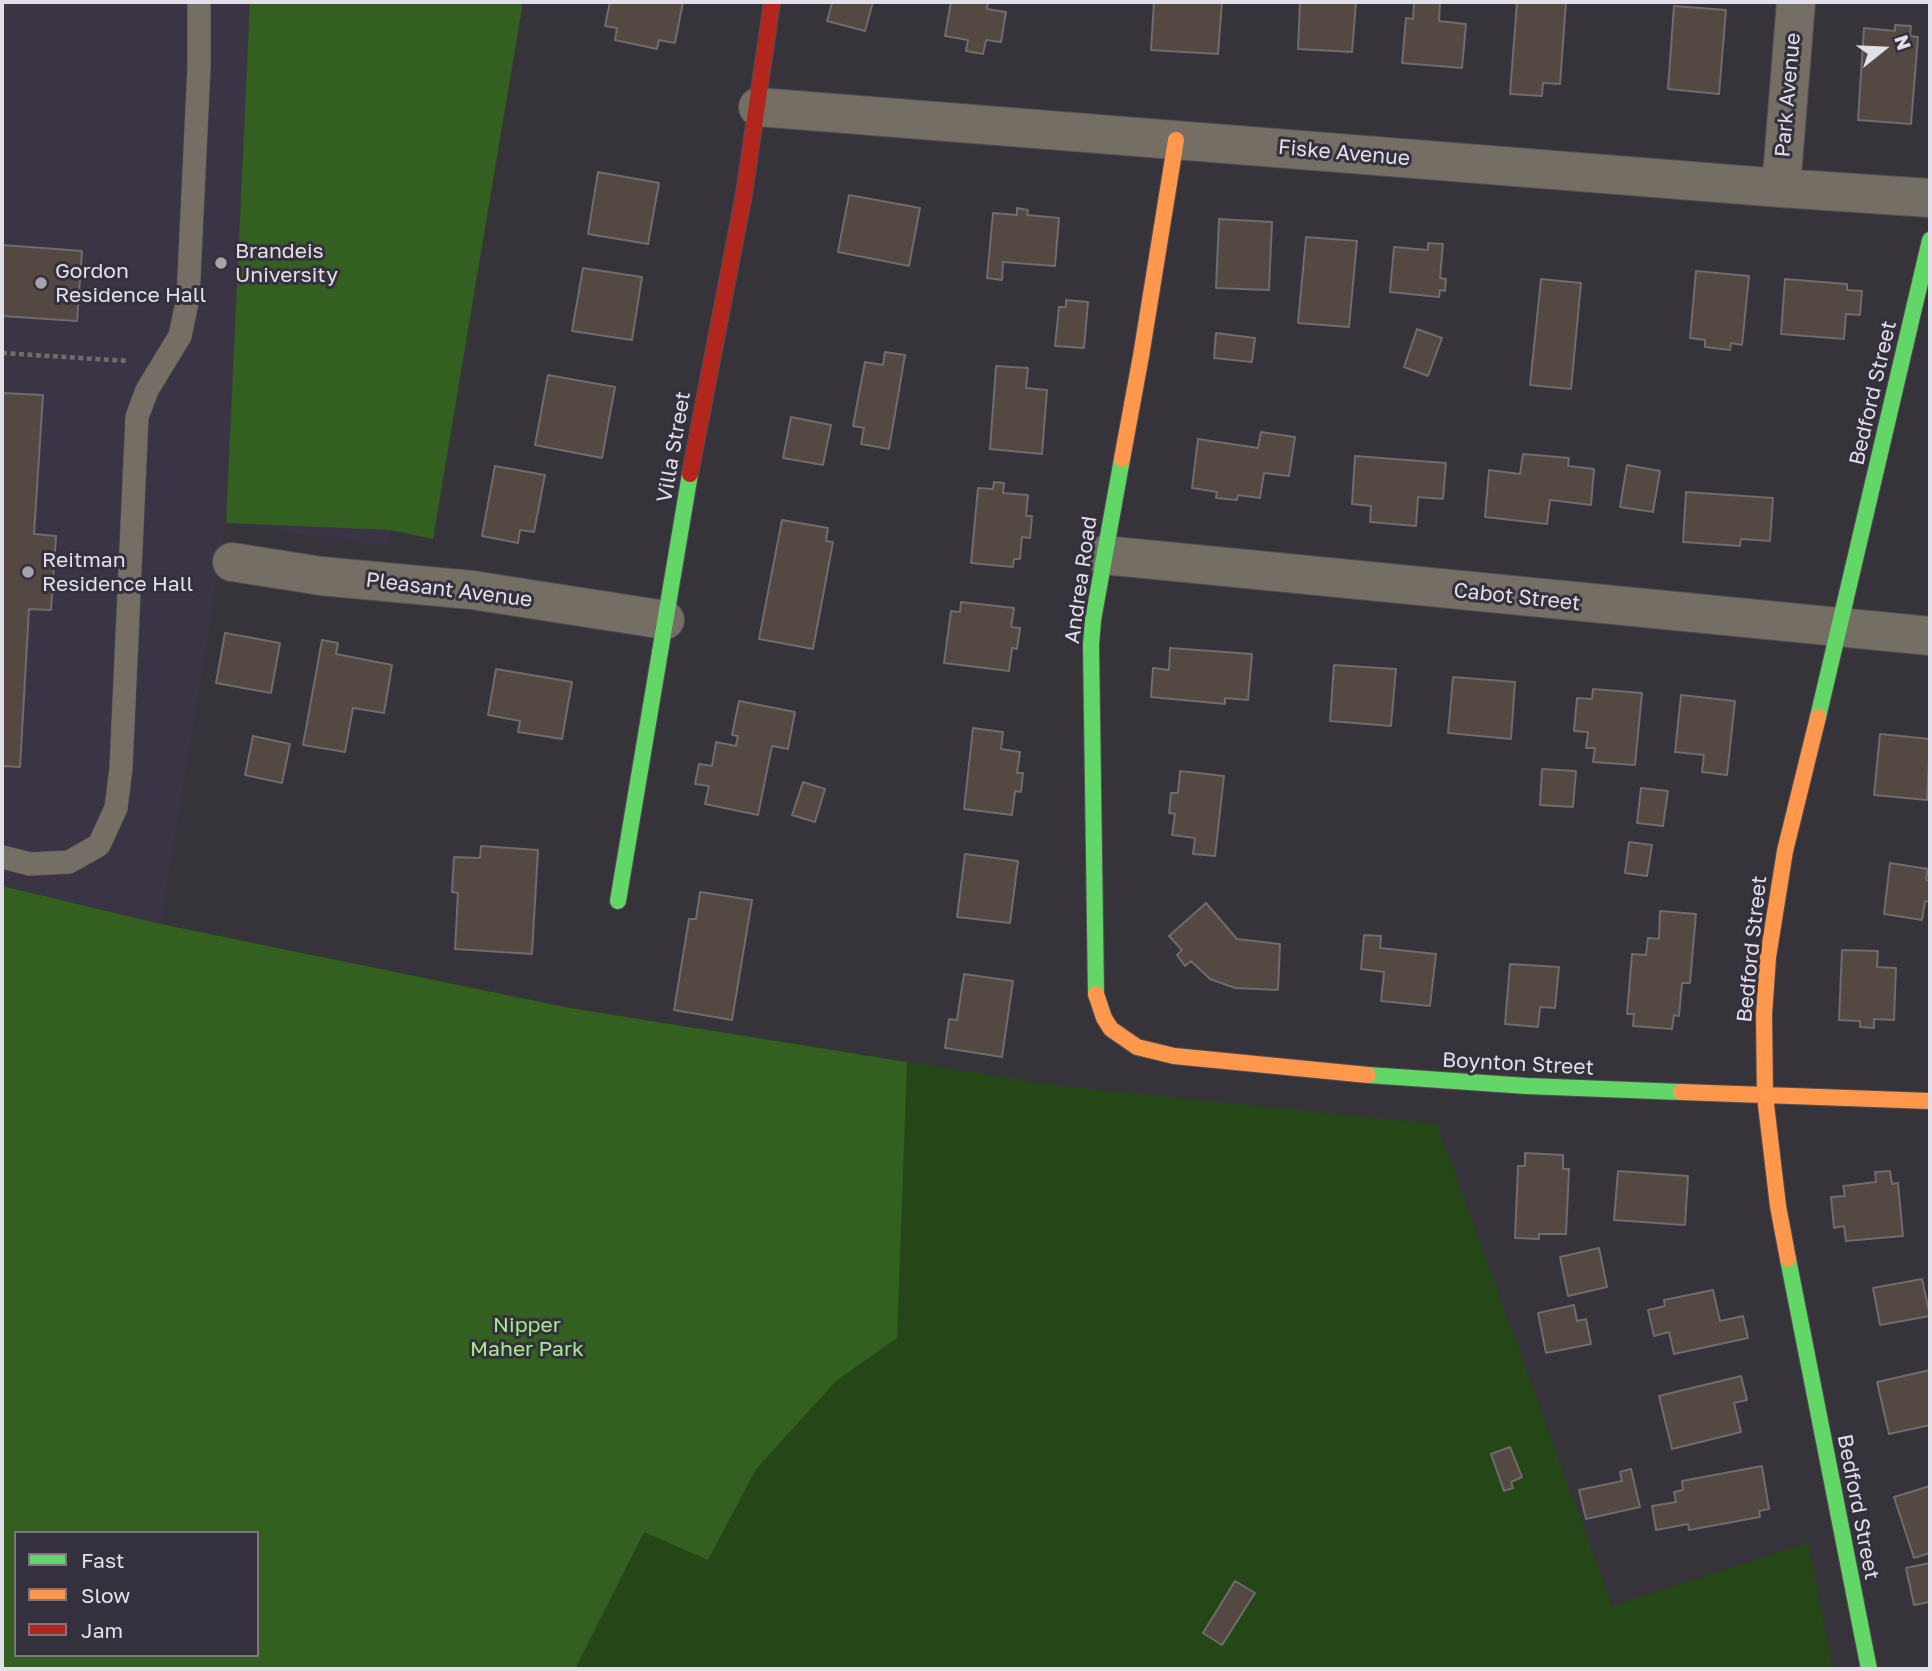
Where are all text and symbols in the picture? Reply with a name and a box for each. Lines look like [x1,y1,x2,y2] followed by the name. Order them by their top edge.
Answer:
[1848,14,1918,84] north arrow
[1770,32,1806,158] street label: Park Avenue
[1890,32,1917,53] text: N
[1277,135,1411,171] street label: Fiske Avenue
[235,238,338,288] place label: Brandeis University
[213,255,229,271] marker: Brandeis University
[55,258,206,308] place label: Gordon Residence Hall
[33,275,49,291] marker: Gordon Residence Hall
[1844,318,1902,468] street label: Bedford Street
[652,389,696,505] street label: Villa Street
[1060,515,1102,645] street label: Andrea Road
[42,547,193,597] place label: Reitman Residence Hall
[20,564,36,580] marker: Reitman Residence Hall
[364,567,534,613] street label: Pleasant Avenue
[1452,578,1582,616] street label: Cabot Street
[1732,874,1772,1024] street label: Bedford Street
[1441,1047,1595,1081] street label: Boynton Street
[470,1312,584,1362] park label: Nipper Maher Park
[1832,1432,1884,1582] street label: Bedford Street
[14,1531,259,1657] legend
[81,1547,124,1573] text: Fast
[81,1582,130,1608] text: Slow
[81,1617,123,1643] text: Jam

